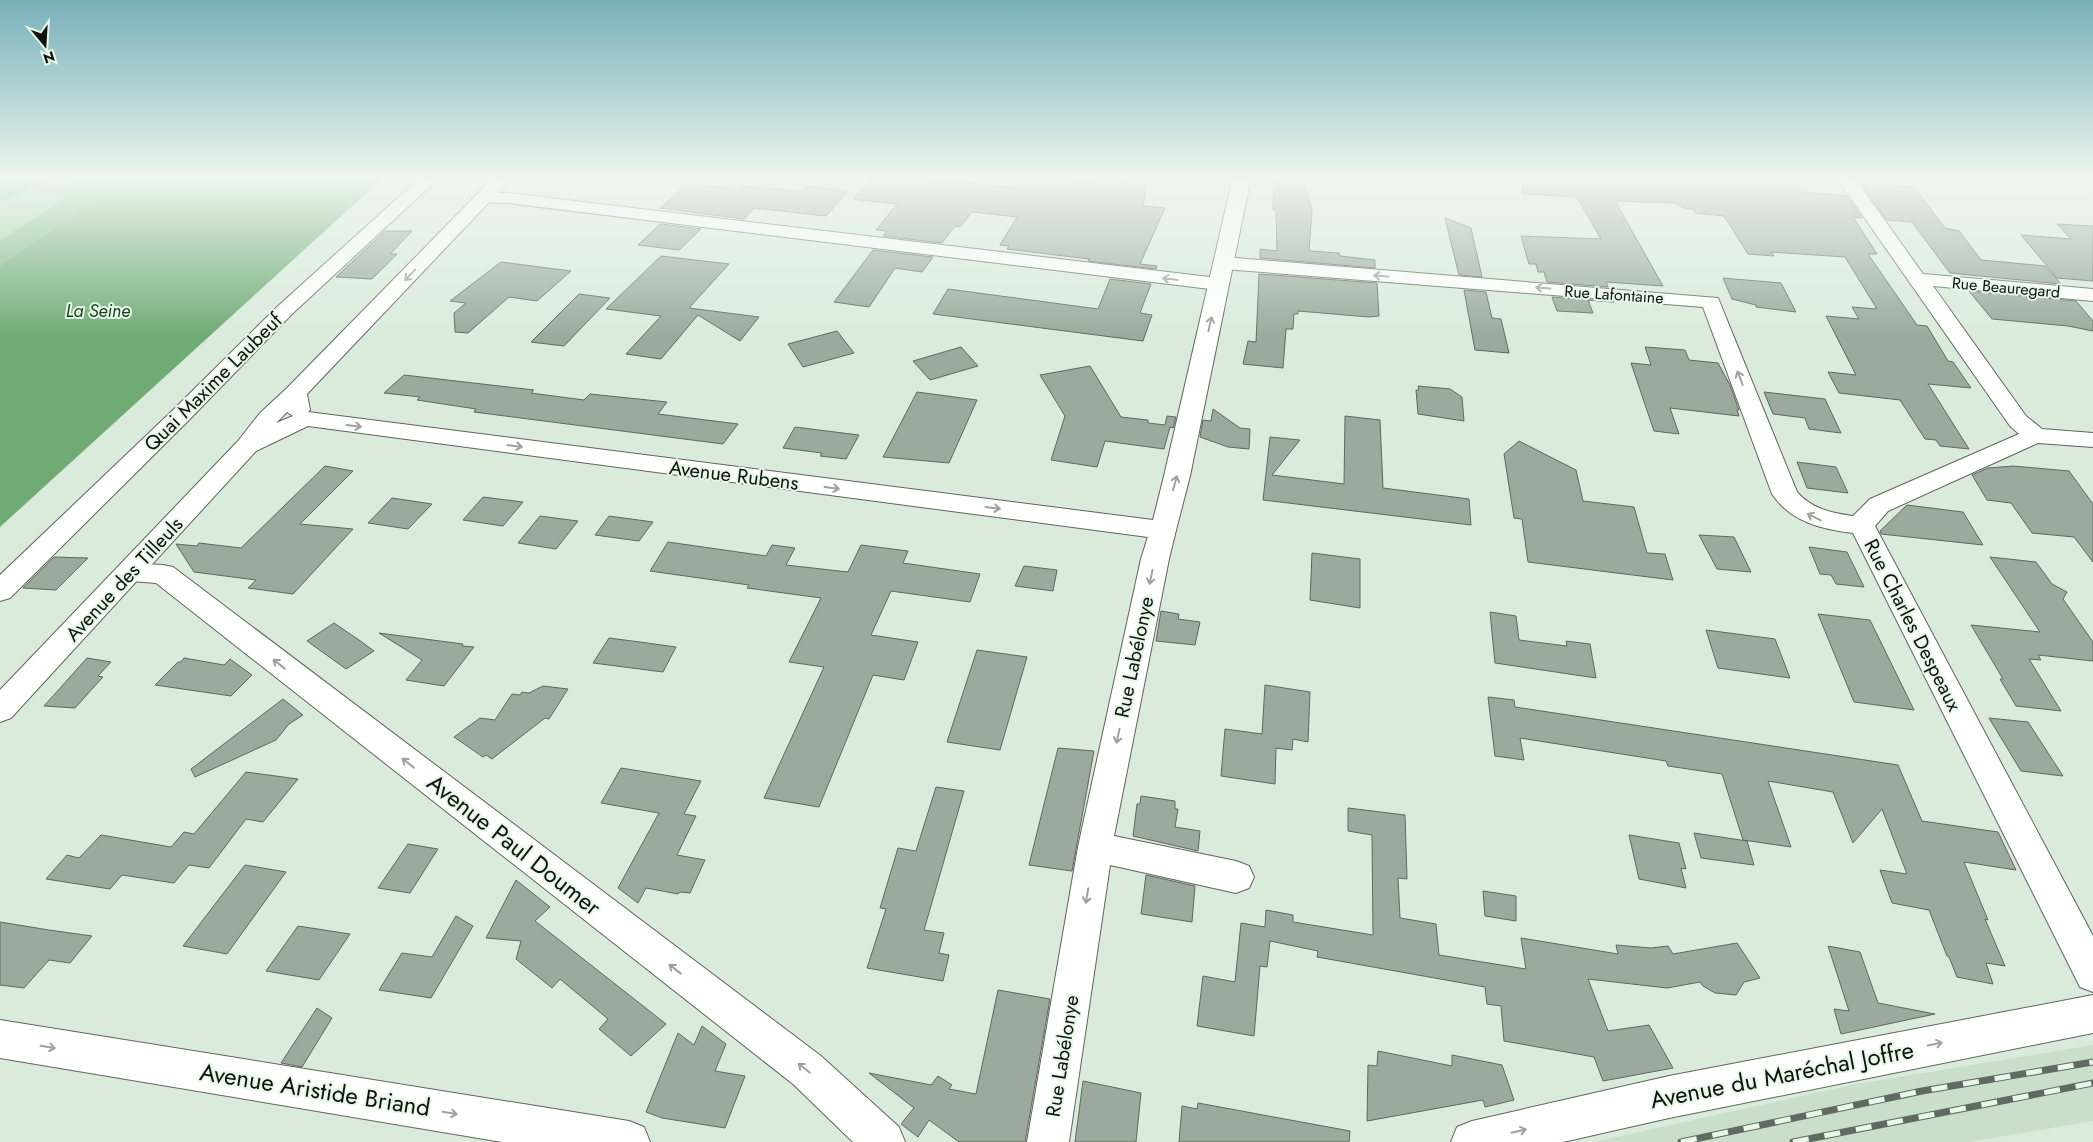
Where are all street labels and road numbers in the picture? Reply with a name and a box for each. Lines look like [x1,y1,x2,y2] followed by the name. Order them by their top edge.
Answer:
[1951,271,2061,304] street label: Rue Beauregard
[1564,280,1664,309] street label: Rue Lafontaine
[138,306,290,458] street label: Quai Maxime Laubeuf
[668,453,800,498] street label: Avenue Rubens
[59,510,190,648] street label: Avenue des Tilleuls
[1857,534,1969,717] street label: Rue Charles Despeaux
[1108,594,1161,720] street label: Rue Labélonye
[420,765,609,924] street label: Avenue Paul Doumer
[1039,993,1086,1119] street label: Rue Labélonye
[1647,1032,1917,1117] street label: Avenue du Maréchal Joffre
[197,1054,433,1125] street label: Avenue Aristide Briand

